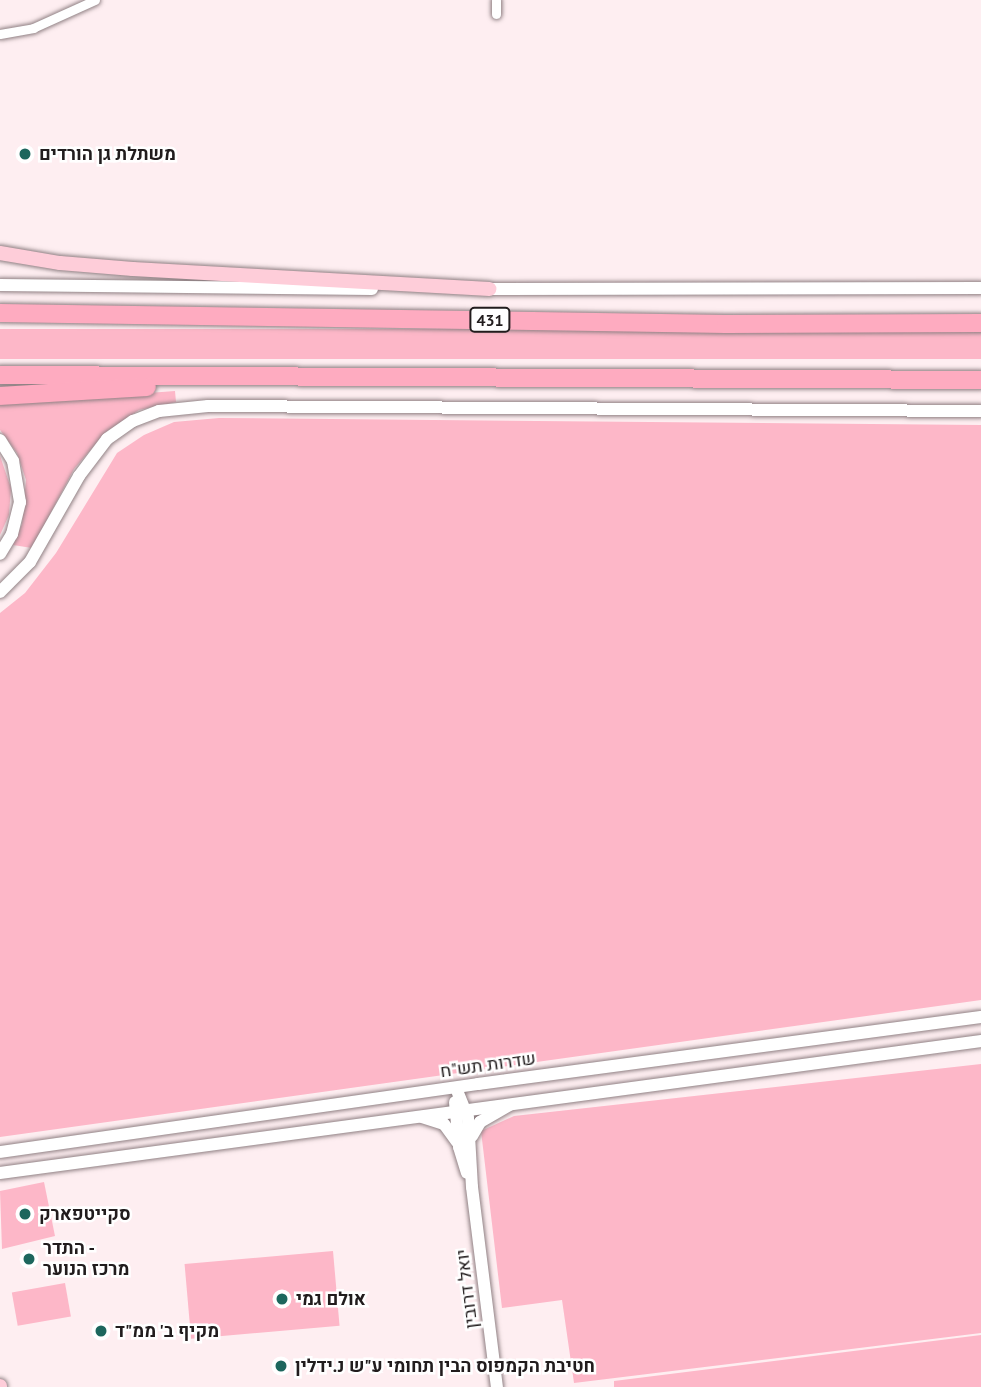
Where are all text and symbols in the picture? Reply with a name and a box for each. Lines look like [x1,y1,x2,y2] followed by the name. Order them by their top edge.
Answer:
[39,143,176,165] place label: משתלת גן הורדים
[17,146,33,162] marker: משתלת גן הורדים
[469,308,511,332] road number: 431
[439,1048,537,1082] street label: שדרות תש"ח
[39,1203,131,1225] place label: סקייטפארק
[17,1206,33,1222] marker: סקייטפארק
[43,1238,129,1280] place label: התדר - מרכז הנוער
[451,1248,483,1330] street label: יואל דרובין
[21,1251,37,1267] marker: התדר - מרכז הנוער
[296,1288,366,1310] place label: אולם גמי
[274,1291,290,1307] marker: אולם גמי
[115,1320,221,1342] place label: מקיף ב' ממ"ד
[93,1323,109,1339] marker: מקיף ב' ממ"ד
[295,1355,595,1377] place label: חטיבת הקמפוס הבין תחומי ע"ש נ.ידלין
[273,1358,289,1374] marker: חטיבת הקמפוס הבין תחומי ע"ש נ.ידלין

